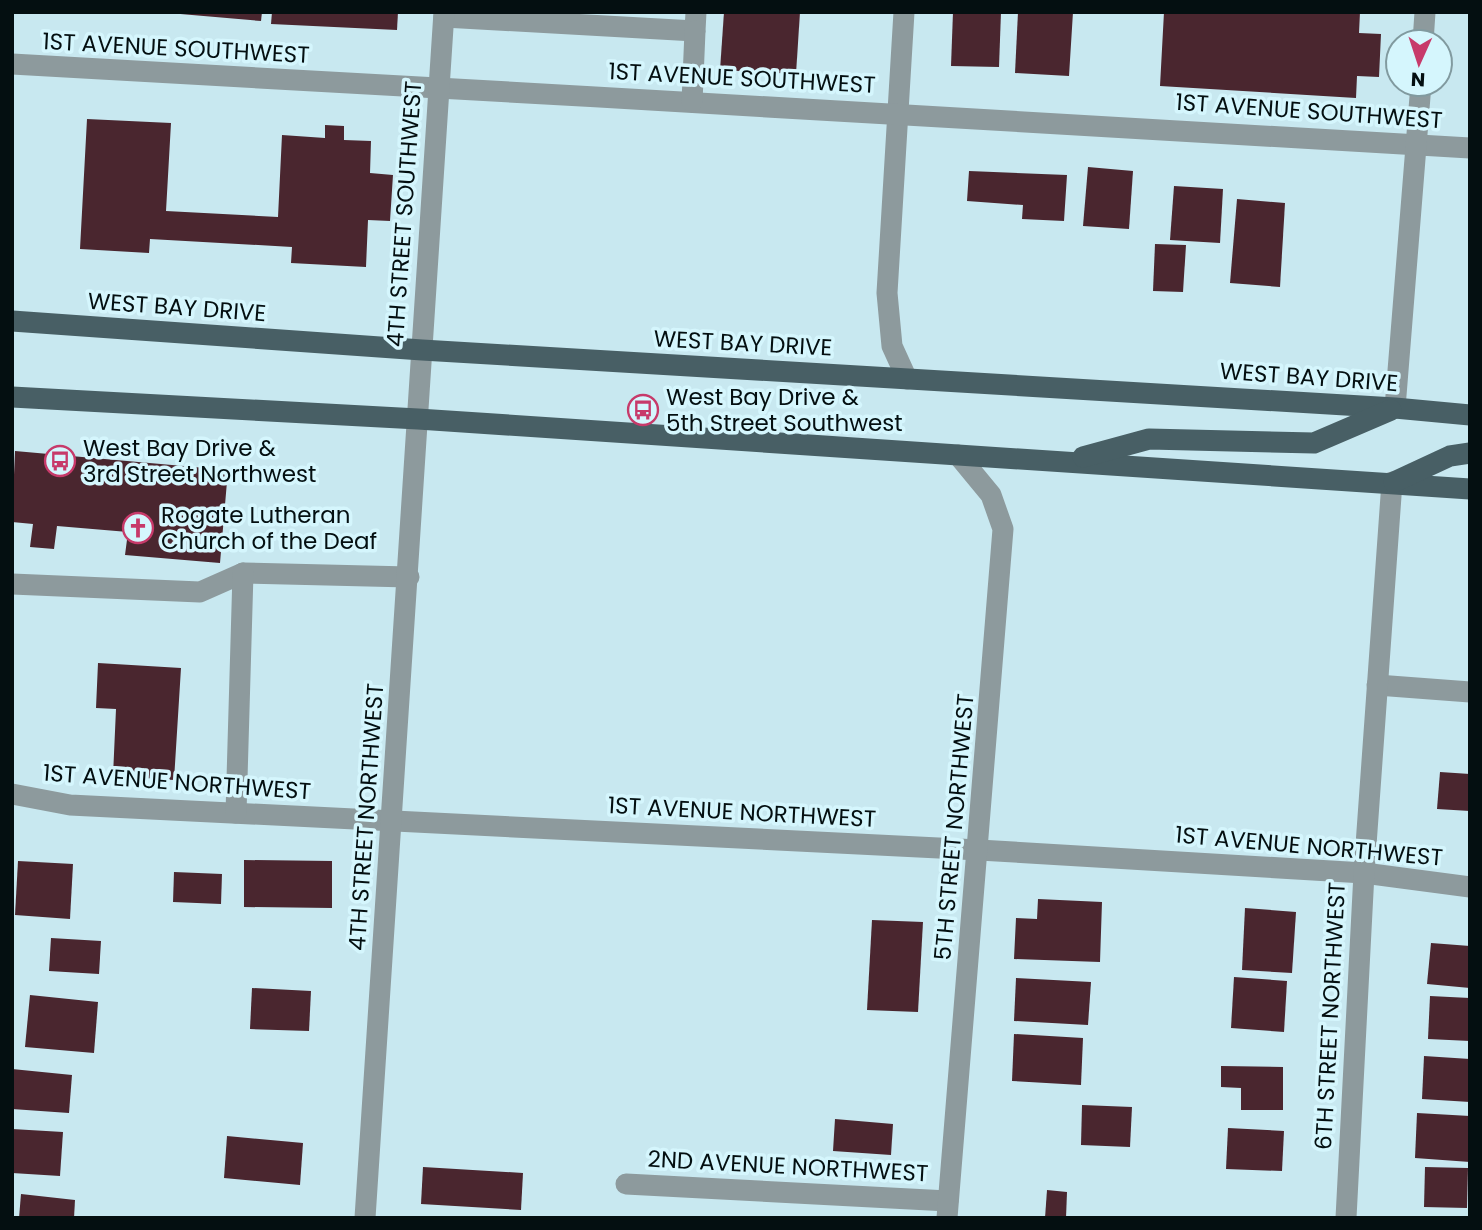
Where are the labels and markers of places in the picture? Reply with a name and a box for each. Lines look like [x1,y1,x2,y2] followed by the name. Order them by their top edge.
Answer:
[666,381,903,439] place label: West Bay Drive & 5th Street Southwest
[626,393,660,427] bus stop icon: West Bay Drive & 5th Street Southwest
[83,432,316,490] place label: West Bay Drive & 3rd Street Northwest
[43,444,77,478] bus stop icon: West Bay Drive & 3rd Street Northwest
[161,499,377,557] place label: Rogate Lutheran Church of the Deaf
[121,511,155,545] church icon: Rogate Lutheran Church of the Deaf

